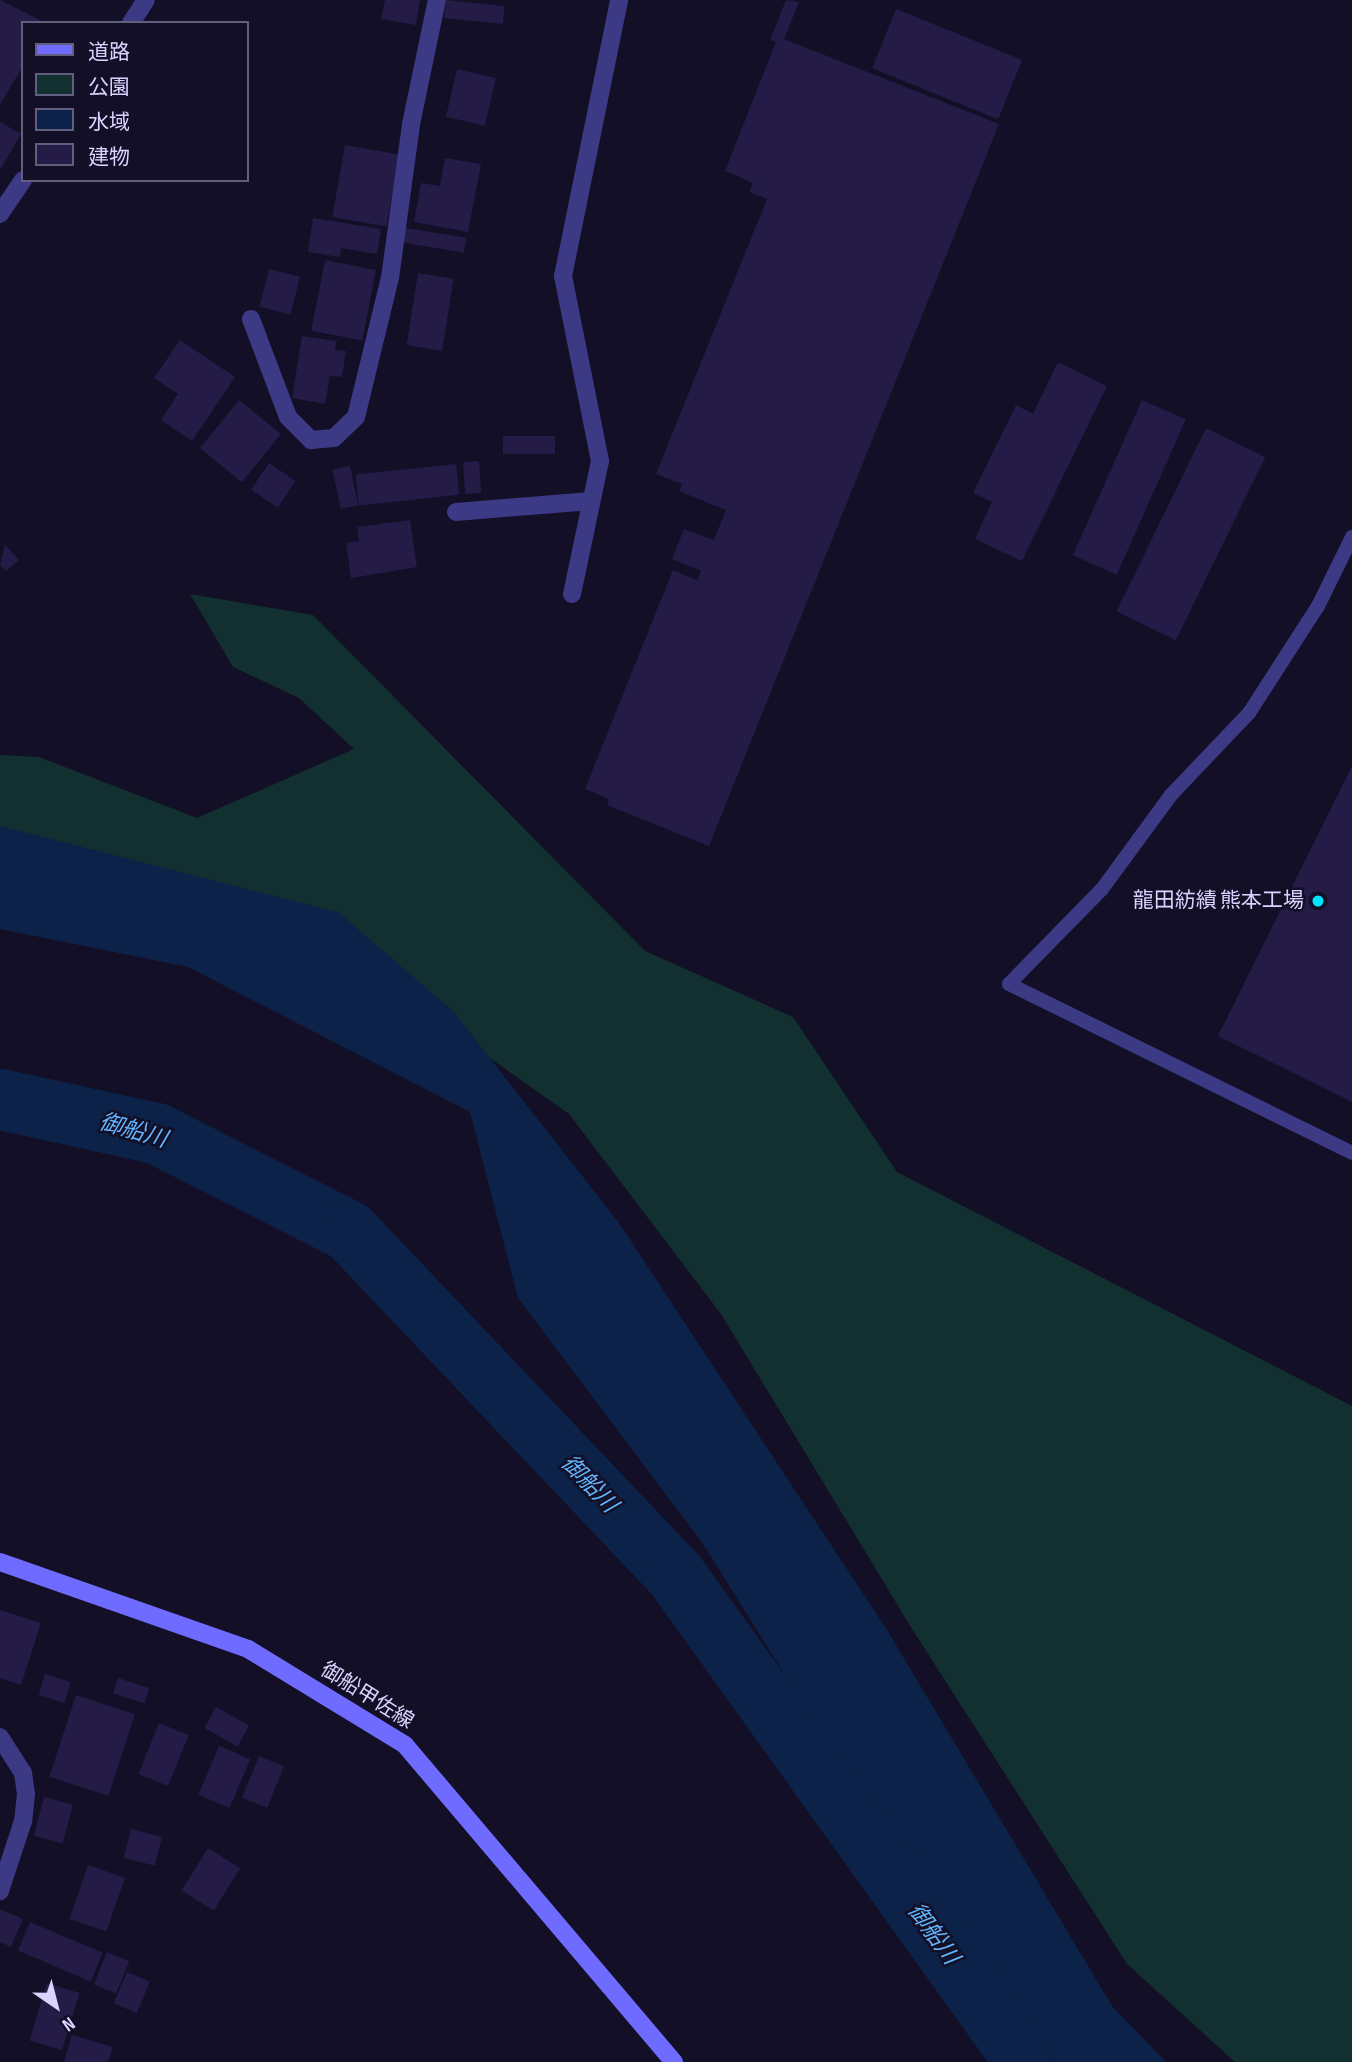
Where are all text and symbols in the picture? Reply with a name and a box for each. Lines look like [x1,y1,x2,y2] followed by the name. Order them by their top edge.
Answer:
[21,21,248,182] legend
[88,40,130,65] text: 道路
[88,75,130,100] text: 公園
[88,110,130,135] text: 水域
[88,145,130,170] text: 建物
[1133,888,1304,914] place label: 龍田紡績 熊本工場
[1310,893,1326,909] marker: 龍田紡績 熊本工場
[96,1108,170,1154] water label: 御船川
[555,1450,623,1518] water label: 御船川
[316,1657,418,1735] street label: 御船甲佐線
[902,1898,964,1970] water label: 御船川
[21,1971,91,2041] north arrow
[58,2011,79,2036] text: N

